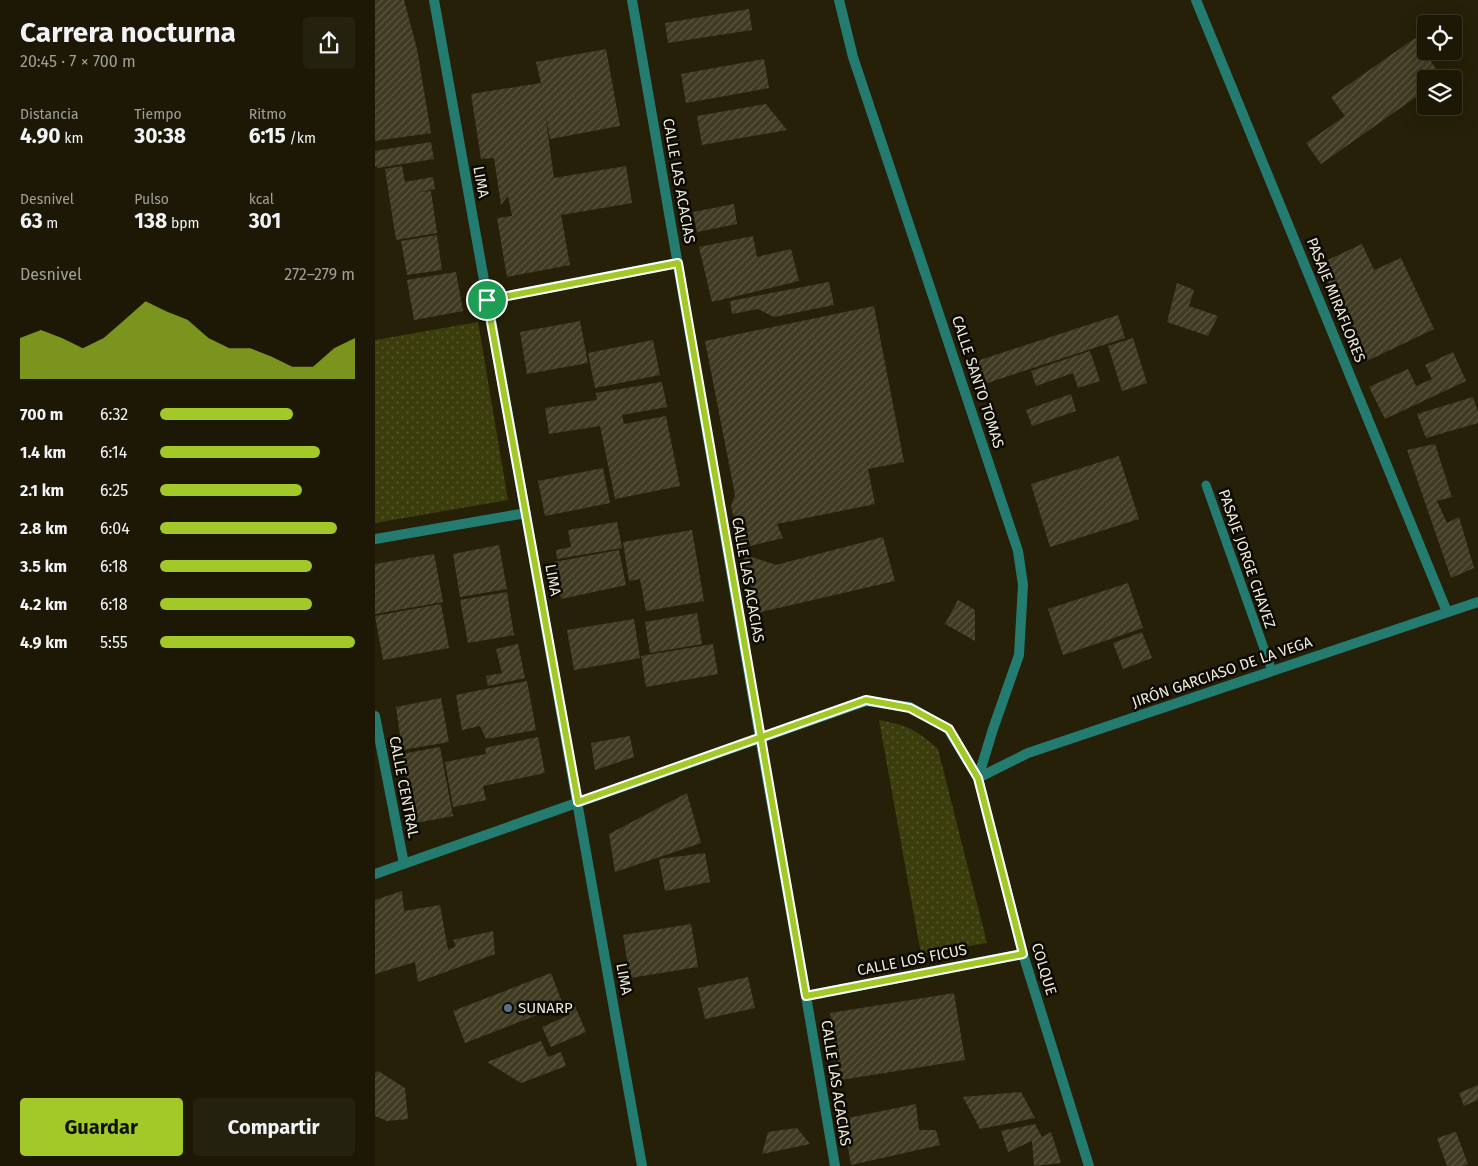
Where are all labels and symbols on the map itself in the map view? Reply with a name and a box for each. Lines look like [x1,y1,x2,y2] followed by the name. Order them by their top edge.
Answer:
[659,117,699,245] street label: CALLE LAS ACACIAS
[469,165,493,200] street label: LIMA
[1303,235,1369,365] street label: PASAJE MIRAFLORES
[466,279,508,321] pin
[948,313,1008,451] street label: CALLE SANTO TOMAS
[1215,487,1279,631] street label: PASAJE JORGE CHAVEZ
[728,516,768,644] street label: CALLE LAS ACACIAS
[541,563,565,598] street label: LIMA
[1130,633,1315,711] street label: JIRÓN GARCIASO DE LA VEGA
[385,734,423,840] street label: CALLE CENTRAL
[856,941,968,979] street label: CALLE LOS FICUS
[1028,941,1060,997] street label: COLQUE
[612,962,636,997] street label: LIMA
[518,999,573,1017] place label: SUNARP
[502,1002,514,1014] marker: SUNARP
[817,1019,855,1147] street label: CALLE LAS ACACIAS

